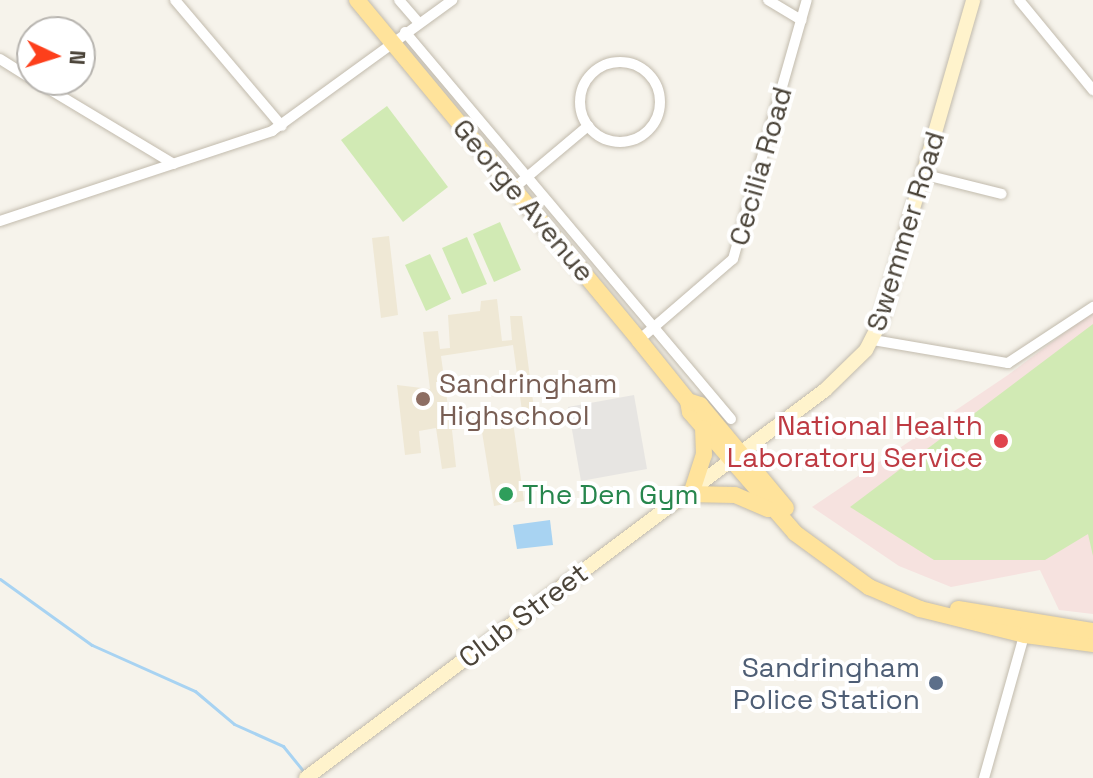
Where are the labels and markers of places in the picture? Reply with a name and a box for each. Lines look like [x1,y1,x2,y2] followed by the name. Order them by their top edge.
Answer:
[439,366,617,432] place label: Sandringham Highschool
[414,390,432,408] marker: Sandringham Highschool
[727,408,983,474] place label: National Health Laboratory Service
[990,430,1012,452] marker: National Health Laboratory Service
[522,477,699,511] place label: The Den Gym
[497,485,515,503] marker: The Den Gym
[733,650,920,716] place label: Sandringham Police Station
[927,674,945,692] marker: Sandringham Police Station

